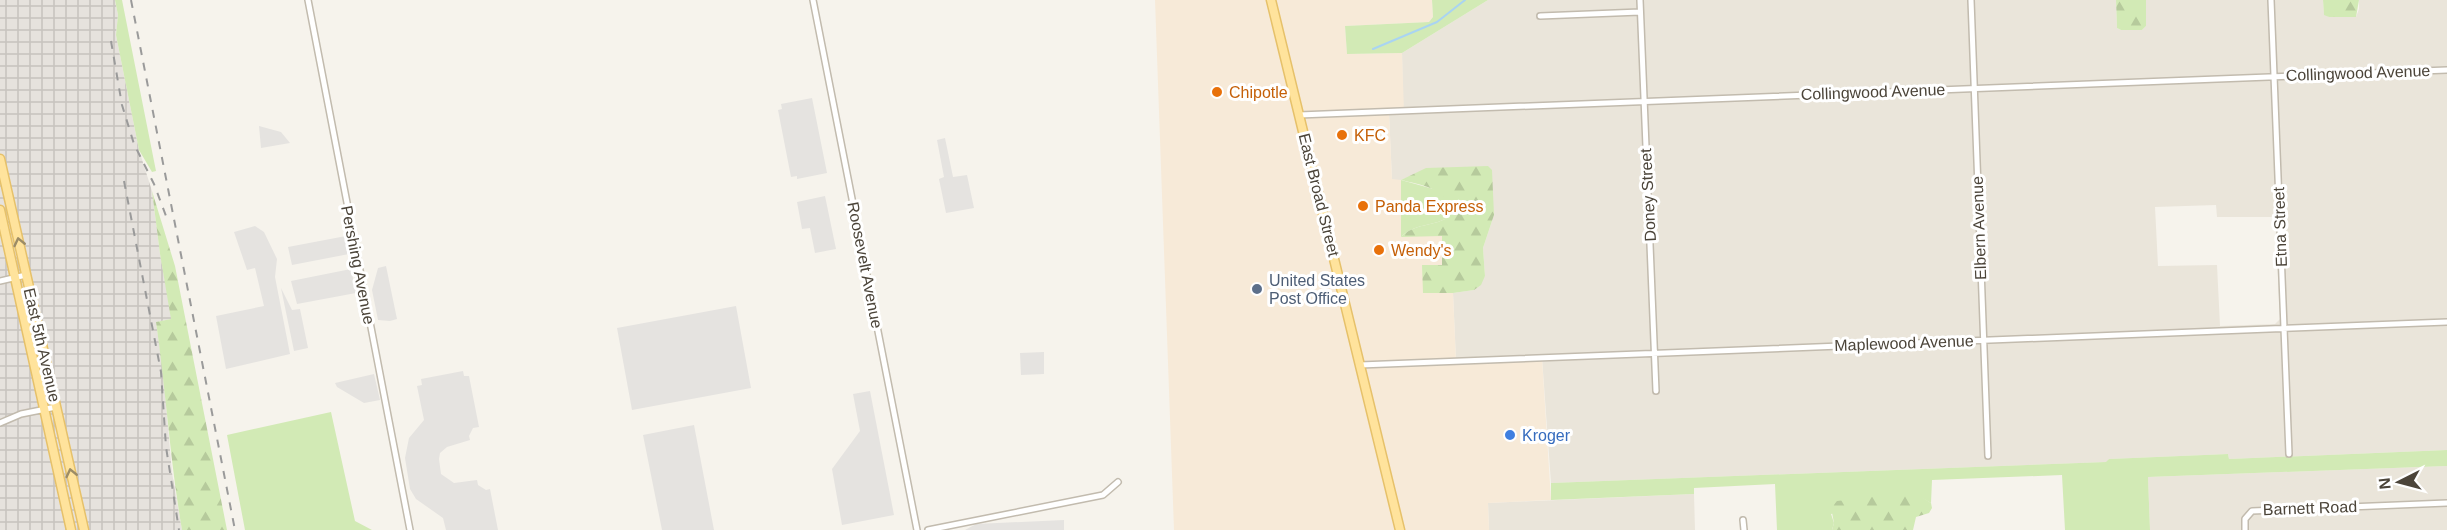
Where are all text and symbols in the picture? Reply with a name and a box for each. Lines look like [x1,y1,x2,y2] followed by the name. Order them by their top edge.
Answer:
[2285,62,2431,84] street label: Collingwood Avenue
[1800,81,1946,103] street label: Collingwood Avenue
[1229,84,1288,101] place label: Chipotle
[1210,85,1224,99] marker: Chipotle
[1354,127,1386,144] place label: KFC
[1335,128,1349,142] marker: KFC
[1295,132,1343,259] street label: East Broad Street
[1637,147,1659,242] street label: Doney Street
[1969,176,1989,280] street label: Elbern Avenue
[2270,186,2290,267] street label: Etna Street
[1375,198,1484,215] place label: Panda Express
[1356,199,1370,213] marker: Panda Express
[844,200,886,330] street label: Roosevelt Avenue
[338,204,378,326] street label: Pershing Avenue
[13,237,26,247] one-way arrow
[1391,242,1452,259] place label: Wendy's
[1372,243,1386,257] marker: Wendy's
[1269,272,1365,307] place label: United States Post Office
[1250,282,1264,296] marker: United States Post Office
[21,286,63,404] street label: East 5th Avenue
[1834,332,1974,354] street label: Maplewood Avenue
[1522,427,1571,444] place label: Kroger
[1503,428,1517,442] marker: Kroger
[2369,452,2429,512] north arrow
[65,468,78,478] one-way arrow
[2376,477,2394,490] text: N
[2263,498,2357,518] street label: Barnett Road

